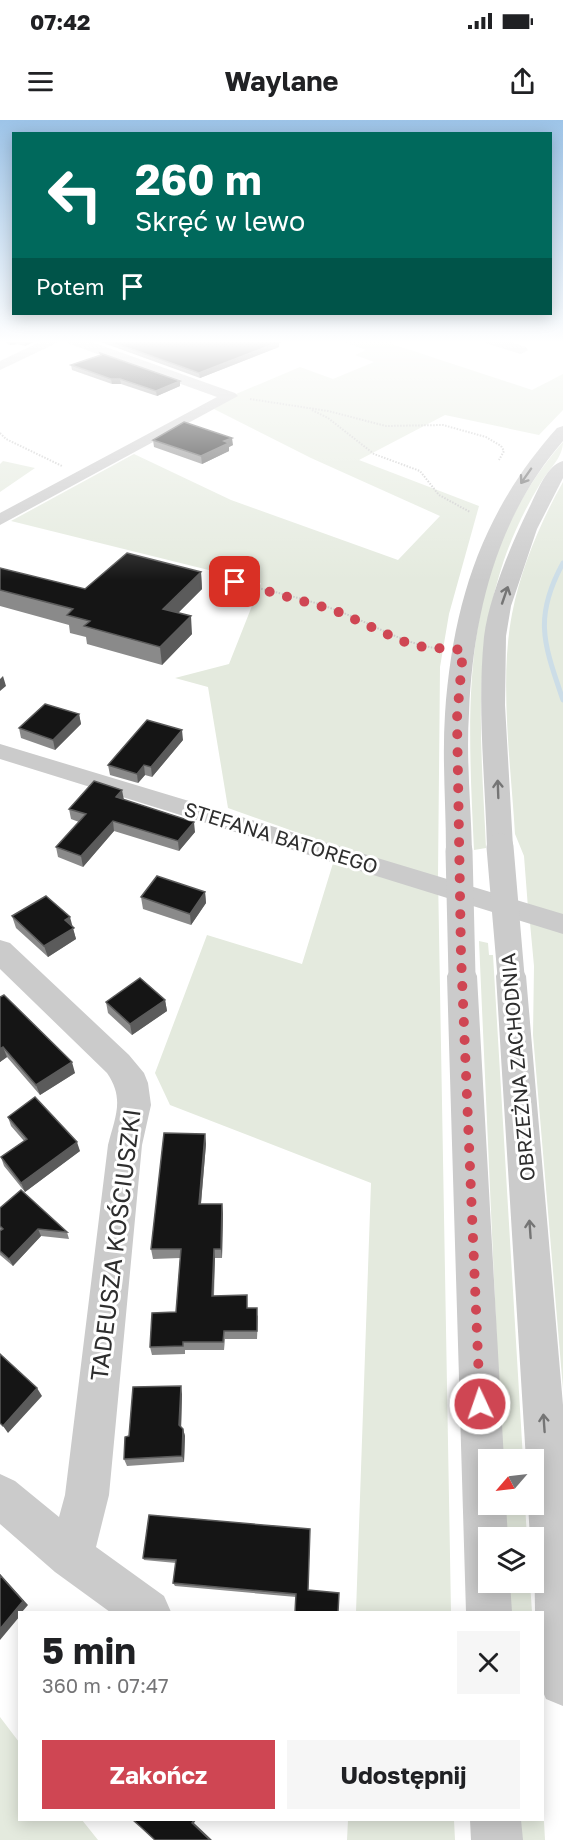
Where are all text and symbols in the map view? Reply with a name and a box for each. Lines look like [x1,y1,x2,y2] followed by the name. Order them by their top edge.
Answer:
[30,8,91,35] text: 07:42
[24,65,57,98] icon: menu
[224,65,339,97] text: Waylane
[506,65,539,98] icon: share
[135,154,262,204] text: 260 m
[36,156,114,234] icon: left
[135,205,305,237] text: Skręć w lewo
[116,270,149,303] icon: arrive
[36,273,104,300] text: Potem
[520,467,533,484] one-way arrow
[209,556,260,607] pin
[218,565,251,598] icon: arrive
[501,586,512,605] one-way arrow
[492,779,503,799] one-way arrow
[182,796,381,878] street label: STEFANA BATOREGO
[495,952,539,1182] street label: OBRZEŻNA ZACHODNIA
[83,1107,146,1382] street label: TADEUSZA KOŚCIUSZKI
[525,1219,536,1239] one-way arrow
[448,1372,512,1436] position arrow
[539,1414,550,1434] one-way arrow
[478,1449,544,1515] north arrow
[478,1449,544,1593] map controls
[478,1527,544,1593] button: layers
[42,1629,136,1672] text: 5 min
[457,1631,520,1694] button: close
[42,1673,169,1697] text: 360 m · 07:47
[42,1740,275,1809] button: Zakończ
[287,1740,520,1809] button: Udostępnij

